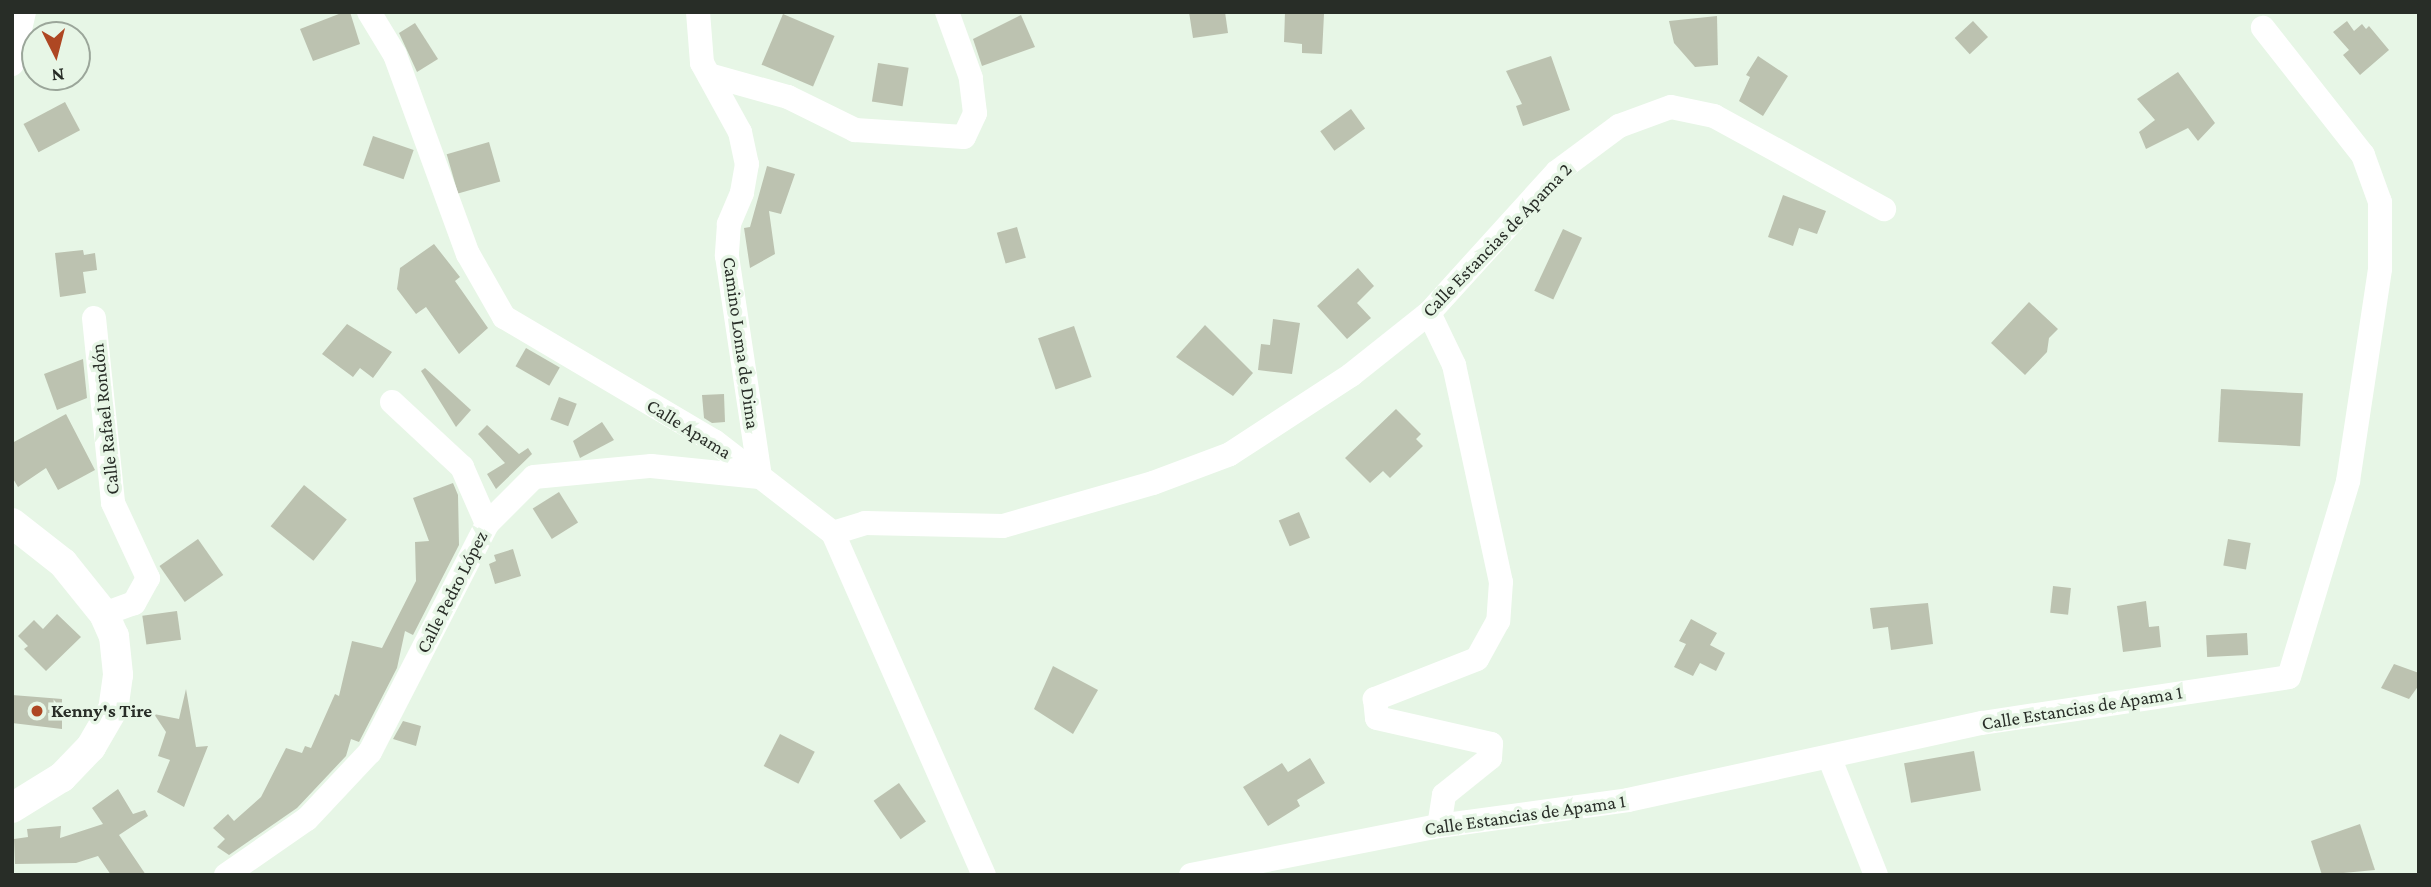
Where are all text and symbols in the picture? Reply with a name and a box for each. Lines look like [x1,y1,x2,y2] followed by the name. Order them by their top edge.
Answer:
[21,21,91,91] north arrow
[51,64,66,87] text: N
[1417,158,1577,322] street label: Calle Estancias de Apama 2
[718,256,764,430] street label: Camino Loma de Dima
[86,342,124,496] street label: Calle Rafael Rondón
[642,394,736,464] street label: Calle Apama
[411,527,493,657] street label: Calle Pedro López
[1980,681,2184,735] street label: Calle Estancias de Apama 1
[51,700,152,722] place label: Kenny's Tire
[29,703,45,719] marker: Kenny's Tire
[1423,790,1627,840] street label: Calle Estancias de Apama 1

